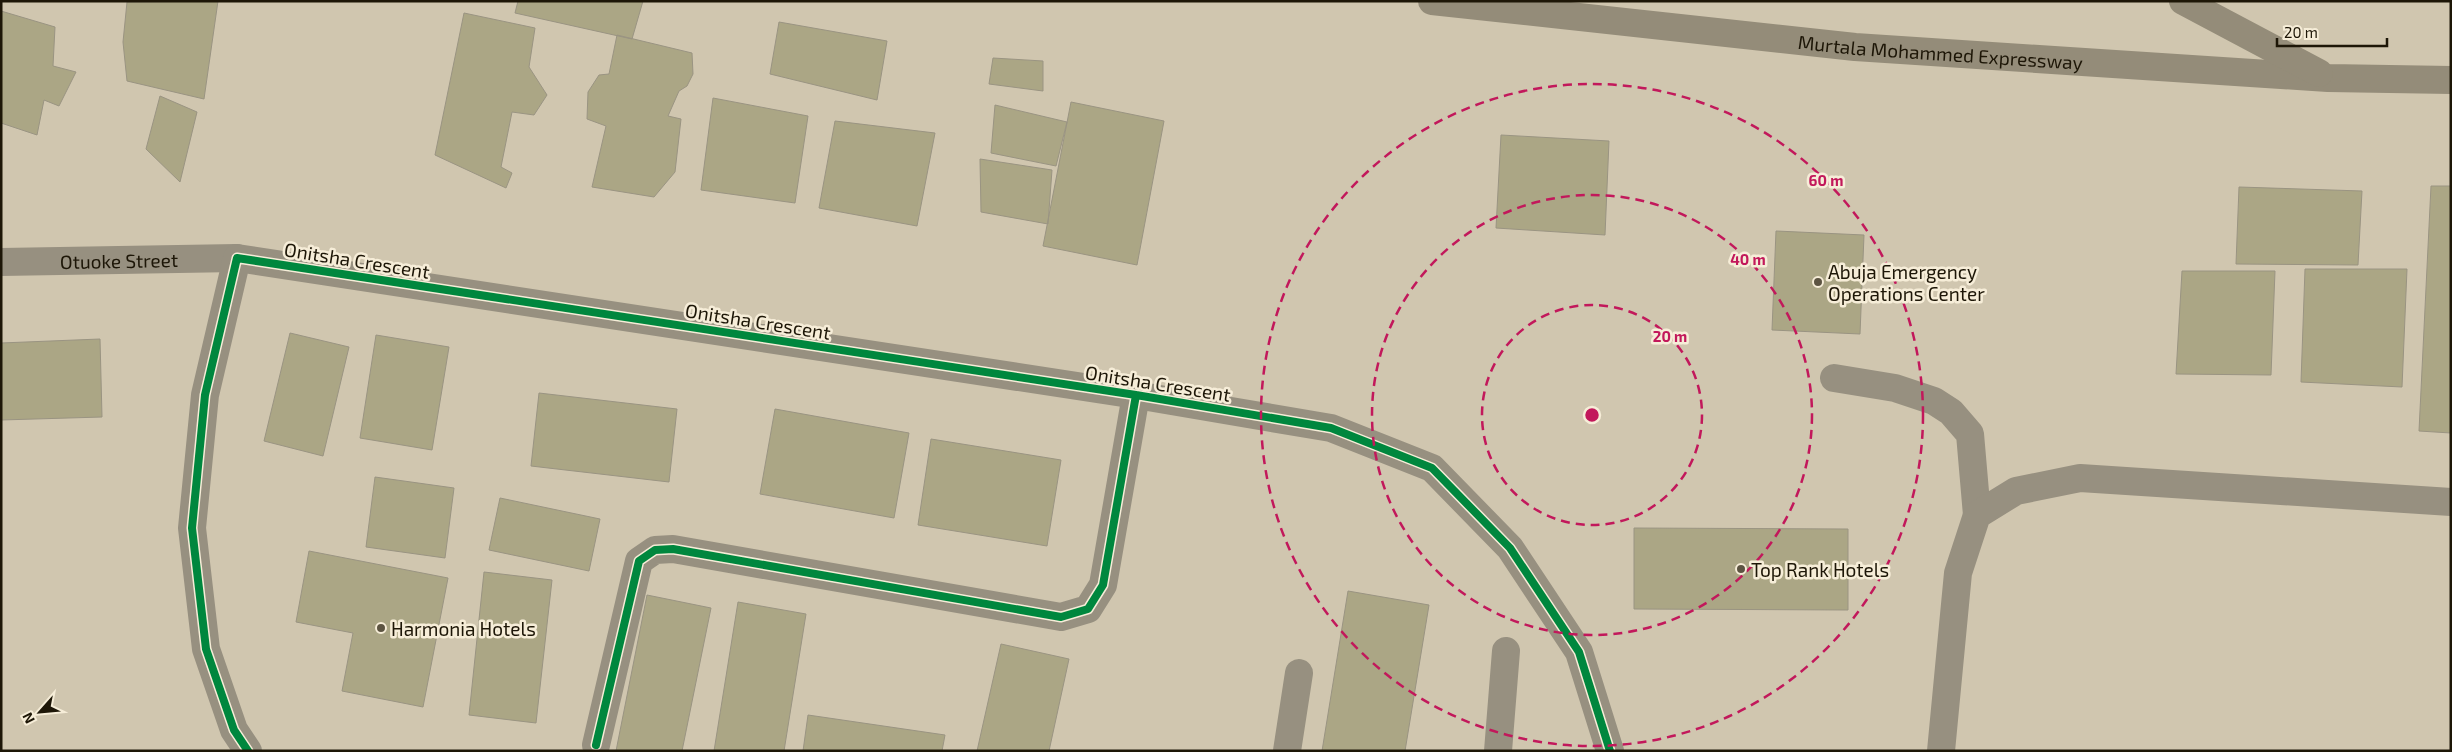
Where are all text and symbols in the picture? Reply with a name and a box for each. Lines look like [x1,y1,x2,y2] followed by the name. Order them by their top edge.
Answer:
[2277,15,2387,47] scale bar
[2284,23,2318,41] text: 20 m
[1797,29,2084,73] street label: Murtala Mohammed Expressway
[1809,171,1843,189] text: 60 m
[283,237,431,283] street label: Onitsha Crescent
[60,247,178,273] street label: Otuoke Street
[1730,250,1766,268] text: 40 m
[1828,260,1985,305] place label: Abuja Emergency Operations Center
[1812,276,1824,288] marker: Abuja Emergency Operations Center
[684,298,832,344] street label: Onitsha Crescent
[1653,327,1687,345] text: 20 m
[1084,360,1232,406] street label: Onitsha Crescent
[1583,406,1601,424] centre of rings
[1751,558,1889,581] place label: Top Rank Hotels
[1735,563,1747,575] marker: Top Rank Hotels
[391,617,536,640] place label: Harmonia Hotels
[375,622,387,634] marker: Harmonia Hotels
[15,687,65,737] north arrow
[18,710,38,726] text: N

